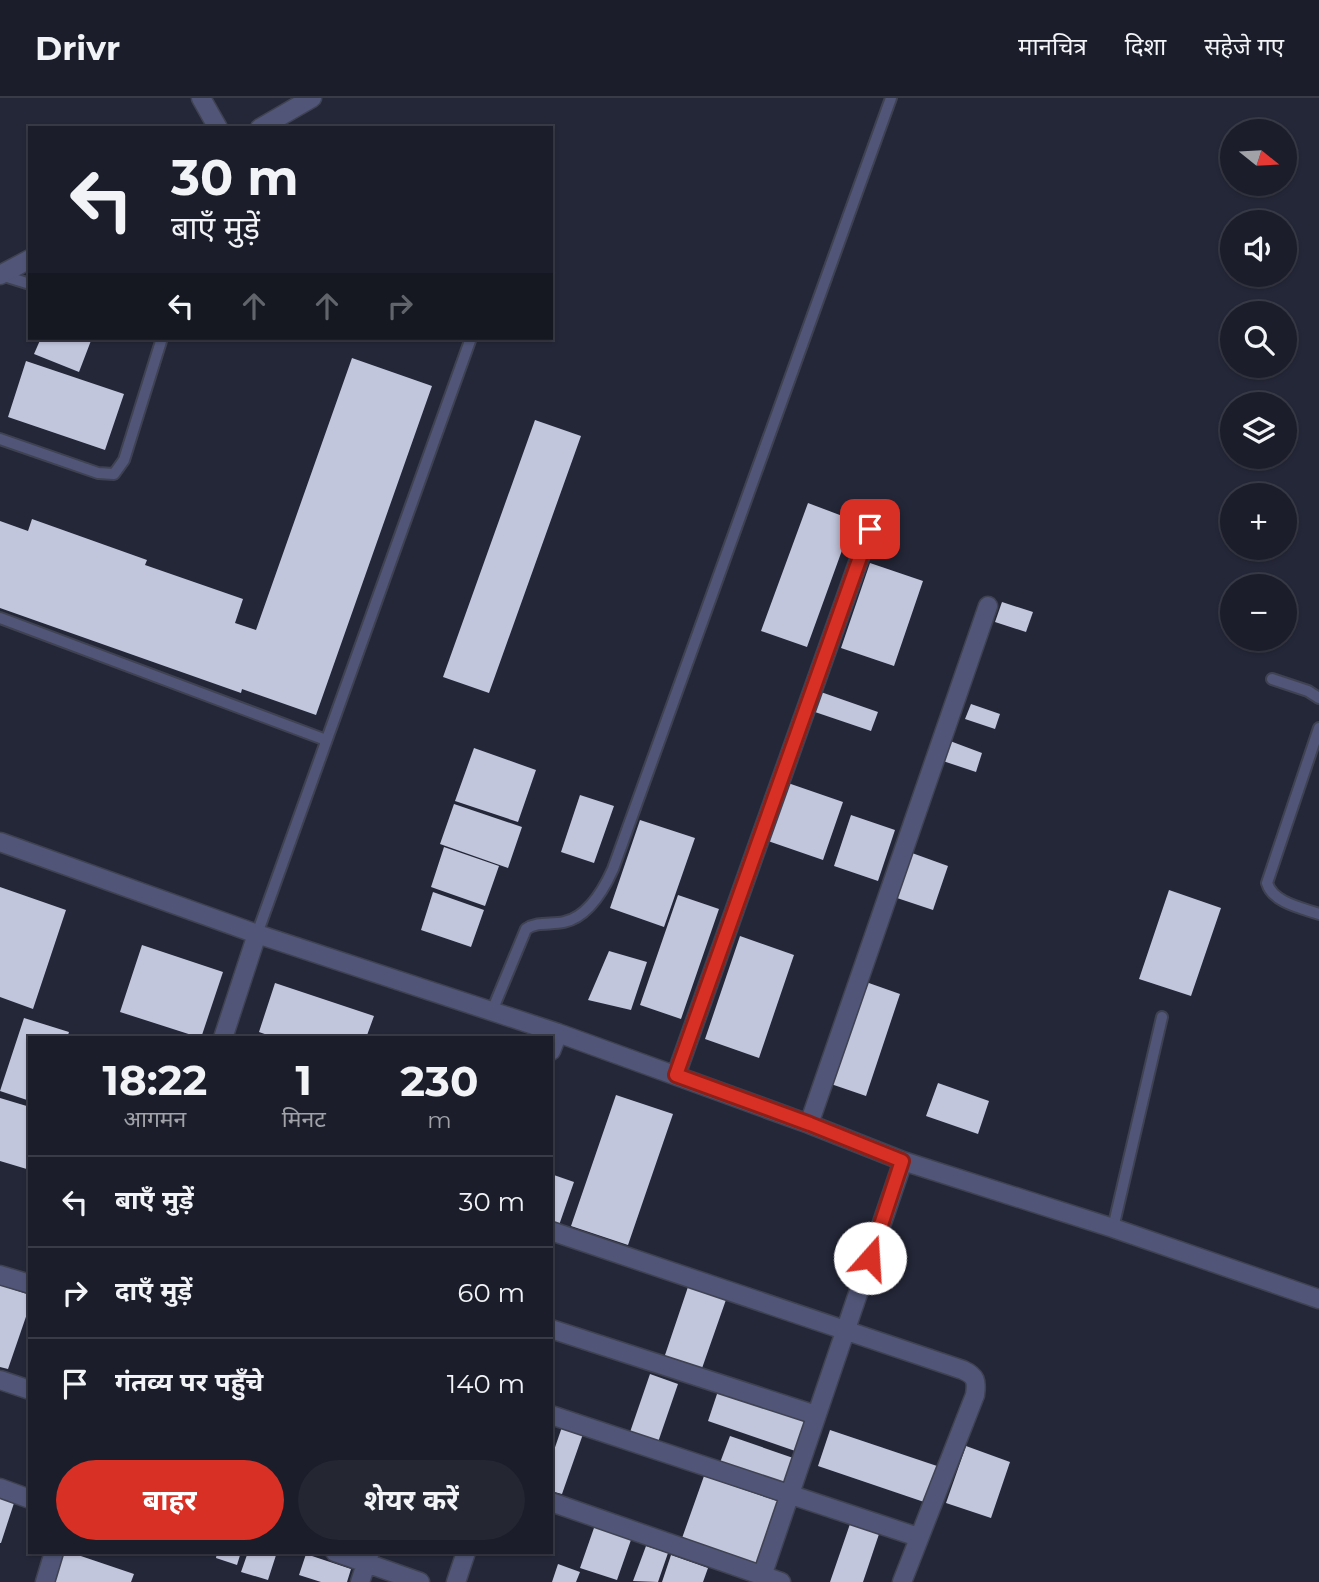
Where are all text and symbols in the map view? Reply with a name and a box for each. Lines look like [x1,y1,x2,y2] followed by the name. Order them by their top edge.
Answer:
[35,28,120,68] text: Drivr
[1018,32,1087,61] text: मानचित्र
[1125,32,1166,61] text: दिशा
[1204,32,1284,61] text: सहेजे गए
[1220,119,1297,196] north arrow
[1220,119,1297,651] map controls
[171,148,299,207] text: 30 m
[56,154,147,245] icon: left
[171,208,260,247] text: बाएँ मुड़ें
[1220,210,1297,287] button: sound
[162,287,200,325] icon: left
[235,287,273,325] icon: ahead
[308,287,346,325] icon: ahead
[381,287,419,325] icon: right
[1220,301,1297,378] button: search
[1220,392,1297,469] button: layers
[1220,483,1297,560] button: +
[840,499,900,559] pin
[851,510,889,548] icon: arrive
[1220,574,1297,651] button: −
[103,1054,207,1106] text: 18:22
[296,1054,312,1106] text: 1
[400,1055,479,1107] text: 230
[123,1105,186,1133] text: आगमन
[282,1105,326,1133] text: मिनट
[427,1106,452,1134] text: m
[56,1183,94,1221] icon: left
[115,1184,194,1216] text: बाएँ मुड़ें
[459,1186,525,1218] text: 30 m
[833,1221,907,1295] position arrow
[56,1274,94,1312] icon: right
[115,1275,192,1307] text: दाएँ मुड़ें
[458,1277,525,1309] text: 60 m
[56,1365,94,1403] icon: arrive
[115,1366,263,1398] text: गंतव्य पर पहुँचे
[447,1368,525,1400] text: 140 m
[56,1460,284,1540] button: बाहर
[298,1460,525,1540] button: शेयर करें

